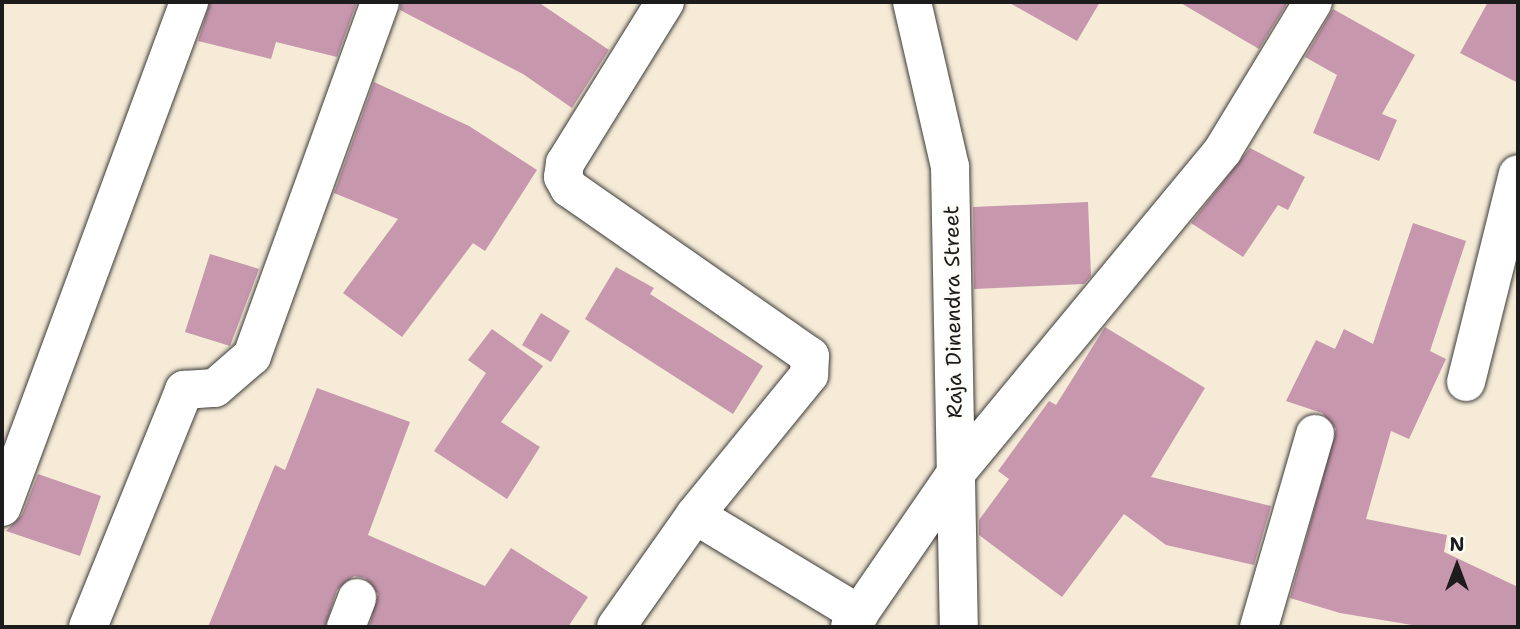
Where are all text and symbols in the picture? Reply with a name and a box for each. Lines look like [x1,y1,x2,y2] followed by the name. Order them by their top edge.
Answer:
[939,205,967,419] street label: Raja Dinendra Street
[1422,531,1492,601] north arrow
[1449,532,1465,557] text: N

